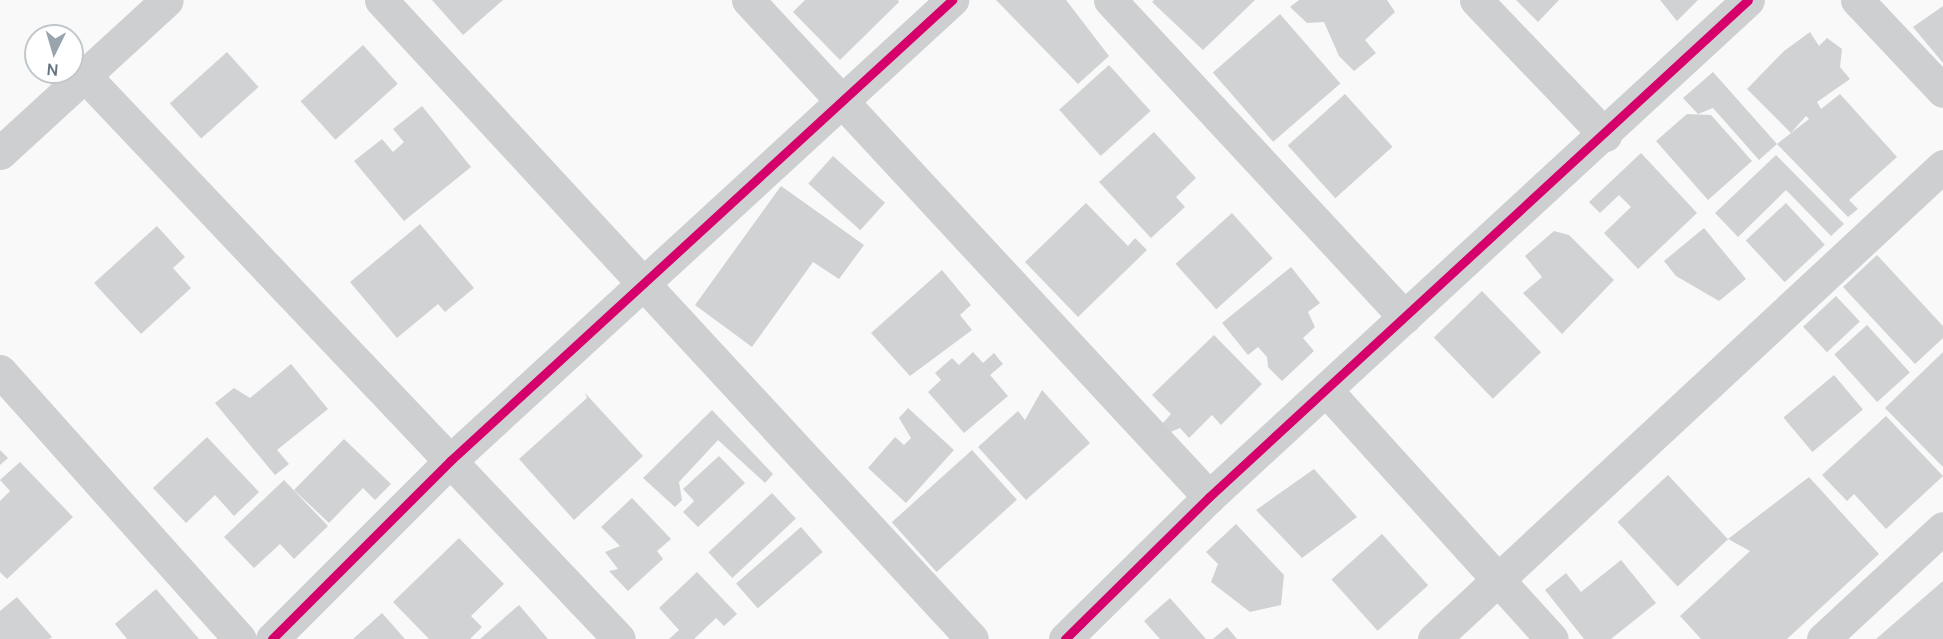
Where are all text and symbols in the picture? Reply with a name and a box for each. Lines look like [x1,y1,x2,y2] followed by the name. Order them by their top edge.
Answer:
[24,24,84,84] north arrow
[46,58,59,81] text: N

